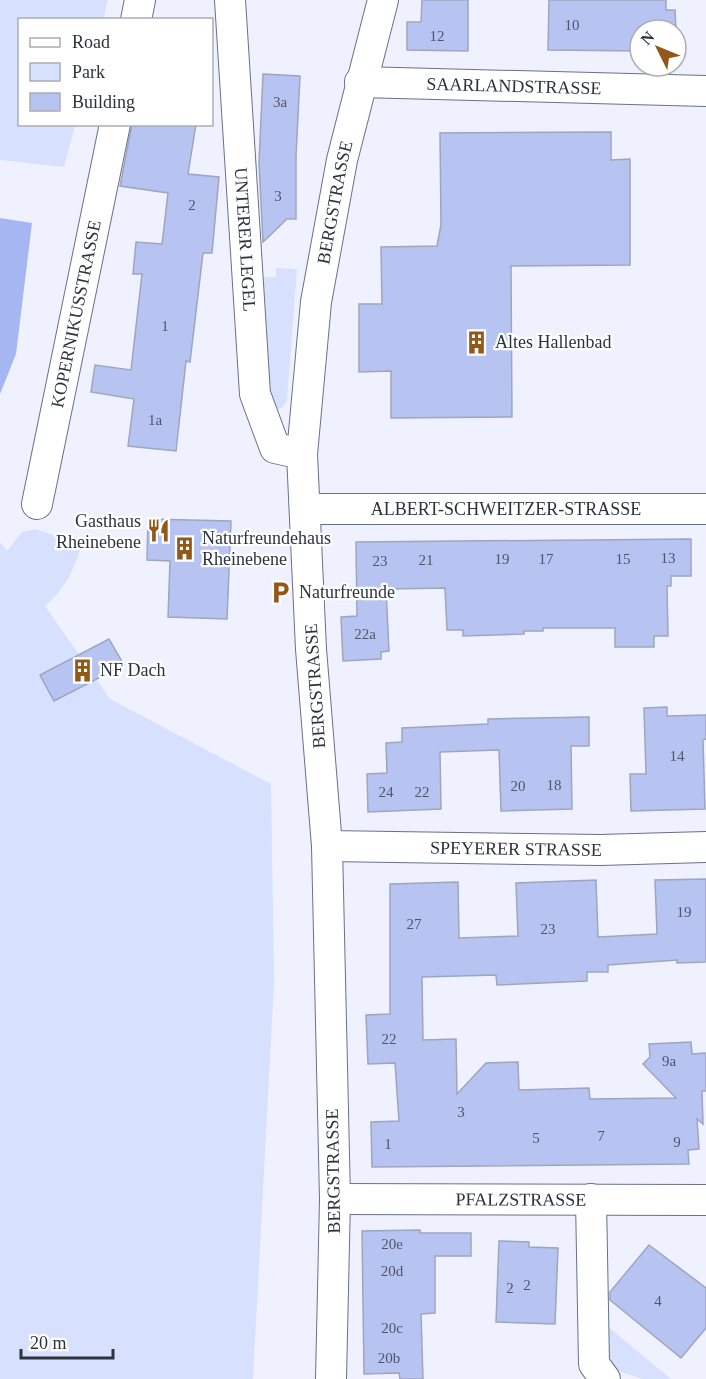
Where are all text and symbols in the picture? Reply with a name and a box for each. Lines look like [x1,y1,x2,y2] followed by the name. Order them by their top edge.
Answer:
[565,17,580,33] house number: 10
[18,18,213,126] legend
[628,18,688,78] north arrow
[430,28,445,44] house number: 12
[637,28,658,48] text: N
[72,32,110,52] text: Road
[72,62,105,82] text: Park
[426,74,602,98] street label: SAARLANDSTRASSE
[72,92,135,112] text: Building
[273,94,287,110] house number: 3a
[313,139,357,266] street label: BERGSTRASSE
[231,167,260,312] street label: UNTERER LEGEL
[274,188,282,204] house number: 3
[188,197,196,213] house number: 2
[47,218,105,410] street label: KOPERNIKUSSTRASSE
[161,318,169,334] house number: 1
[464,329,490,355] building icon: Altes Hallenbad
[495,332,611,352] place label: Altes Hallenbad
[148,412,162,428] house number: 1a
[371,499,641,519] street label: ALBERT-SCHWEITZER-STRASSE
[56,511,141,552] place label: Gasthaus Rheinebene
[146,518,172,544] restaurant icon: Gasthaus Rheinebene
[202,528,331,569] place label: Naturfreundehaus Rheinebene
[171,535,197,561] building icon: Naturfreundehaus Rheinebene
[661,550,676,566] house number: 13
[495,551,510,567] house number: 19
[539,551,554,567] house number: 17
[616,551,631,567] house number: 15
[419,552,434,568] house number: 21
[373,553,388,569] house number: 23
[268,579,294,605] parking icon: Naturfreunde
[299,582,395,602] place label: Naturfreunde
[301,623,329,749] street label: BERGSTRASSE
[354,626,376,642] house number: 22a
[69,657,95,683] building icon: NF Dach
[100,660,166,680] place label: NF Dach
[670,748,685,764] house number: 14
[547,777,562,793] house number: 18
[511,778,526,794] house number: 20
[379,784,394,800] house number: 24
[415,784,430,800] house number: 22
[430,838,602,860] street label: SPEYERER STRASSE
[677,904,692,920] house number: 19
[407,916,422,932] house number: 27
[541,921,556,937] house number: 23
[382,1031,397,1047] house number: 22
[662,1053,676,1069] house number: 9a
[457,1104,465,1120] house number: 3
[322,1108,344,1234] street label: BERGSTRASSE
[597,1128,605,1144] house number: 7
[532,1130,540,1146] house number: 5
[673,1134,681,1150] house number: 9
[384,1136,392,1152] house number: 1
[456,1189,586,1210] street label: PFALZSTRASSE
[381,1236,403,1252] house number: 20e
[381,1263,404,1279] house number: 20d
[523,1277,531,1293] house number: 2
[506,1280,514,1296] house number: 2
[654,1293,662,1309] house number: 4
[381,1320,403,1336] house number: 20c
[21,1322,112,1360] scale bar
[30,1333,67,1353] text: 20 m
[378,1350,400,1366] house number: 20b

